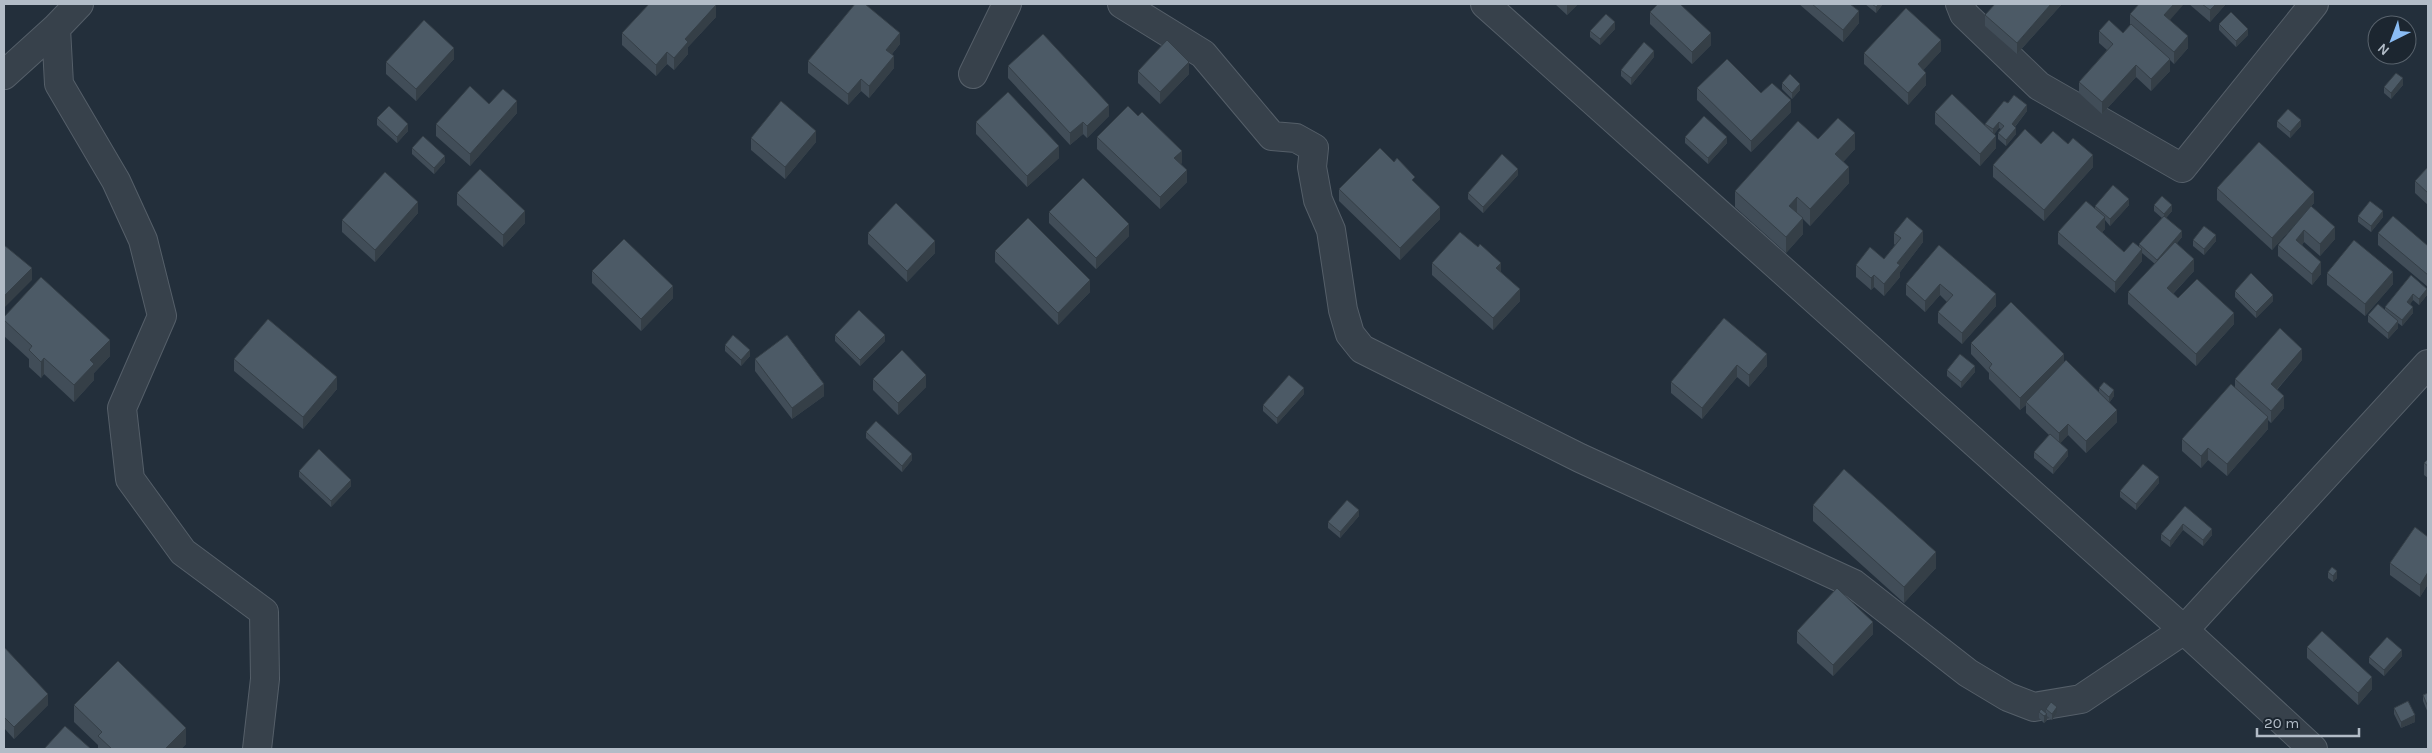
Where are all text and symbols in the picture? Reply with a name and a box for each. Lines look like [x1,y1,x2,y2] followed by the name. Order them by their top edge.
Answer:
[2367,15,2417,65] north arrow
[2374,40,2393,59] text: N
[2257,706,2360,738] scale bar
[2264,714,2299,732] text: 20 m

